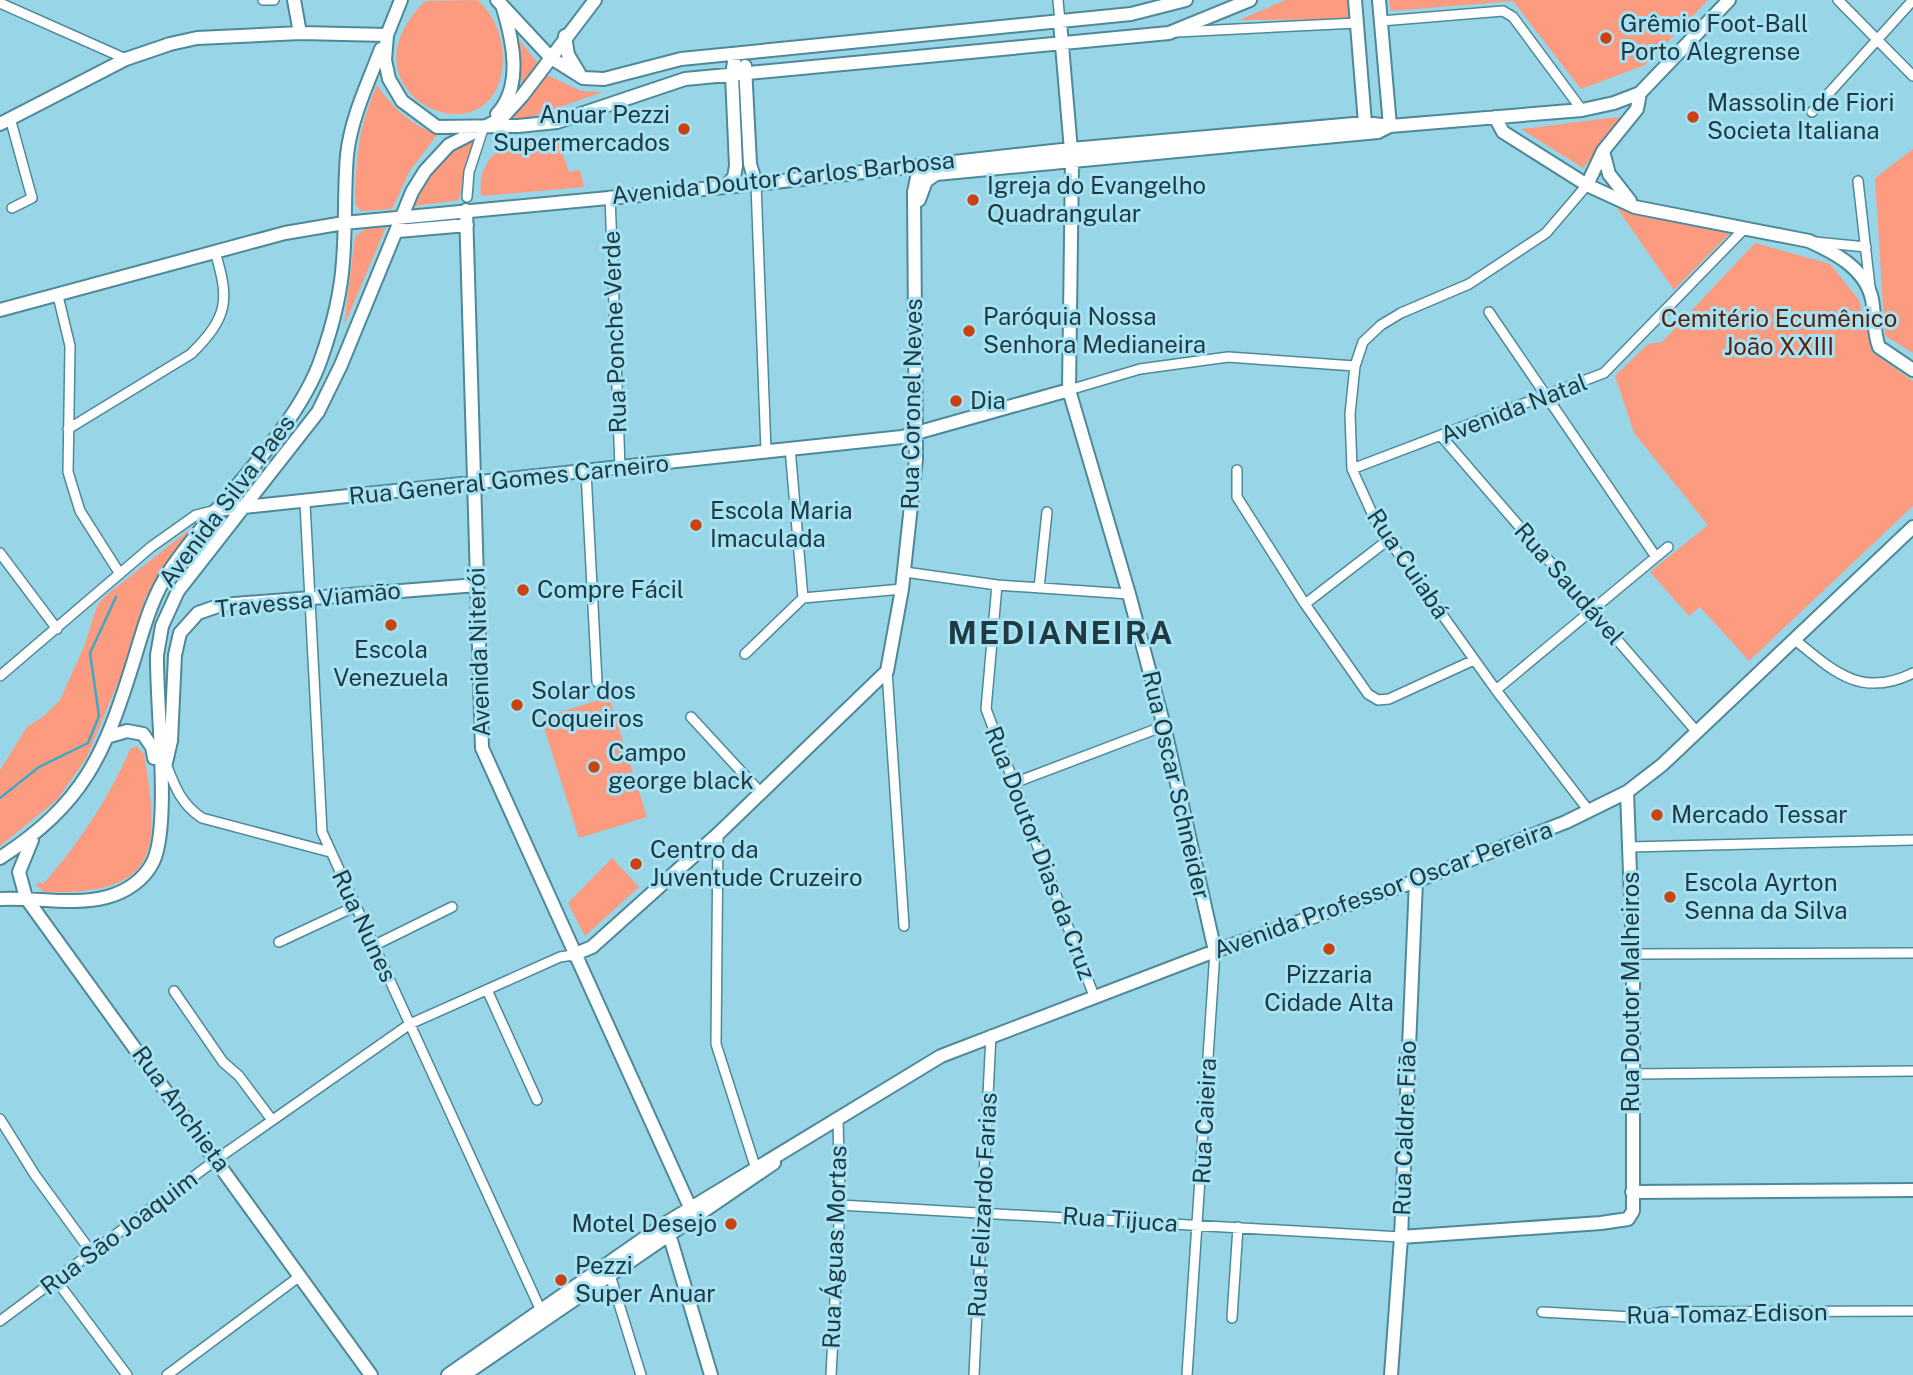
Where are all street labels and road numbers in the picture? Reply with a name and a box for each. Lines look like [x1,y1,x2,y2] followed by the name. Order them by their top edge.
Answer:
[610,145,956,209] street label: Avenida Doutor Carlos Barbosa
[596,230,632,434] street label: Rua Ponche Verde
[895,298,927,510] street label: Rua Coronel Neves
[1436,367,1591,449] street label: Avenida Natal
[152,409,300,592] street label: Avenida Silva Paes
[347,448,670,510] street label: Rua General Gomes Carneiro
[1362,503,1456,624] street label: Rua Cuiabá
[1509,517,1630,650] street label: Rua Saudável
[461,567,495,737] street label: Avenida Niterói
[214,575,402,623] street label: Travessa Viamão
[1137,668,1217,902] street label: Rua Oscar Schneider
[980,722,1102,983] street label: Rua Doutor Dias da Cruz
[1209,815,1556,964] street label: Avenida Professor Oscar Pereira
[327,865,403,986] street label: Rua Nunes
[1616,872,1644,1112] street label: Rua Doutor Malheiros
[127,1040,237,1177] street label: Rua Anchieta
[1387,1040,1421,1216] street label: Rua Caldre Fião
[1187,1057,1221,1185] street label: Rua Caieira
[962,1092,1002,1318] street label: Rua Felizardo Farias
[816,1145,852,1349] street label: Rua Águas Mortas
[35,1164,202,1300] street label: Rua São Joaquim
[1061,1201,1179,1237] street label: Rua Tijuca
[1626,1297,1828,1329] street label: Rua Tomaz Edison

